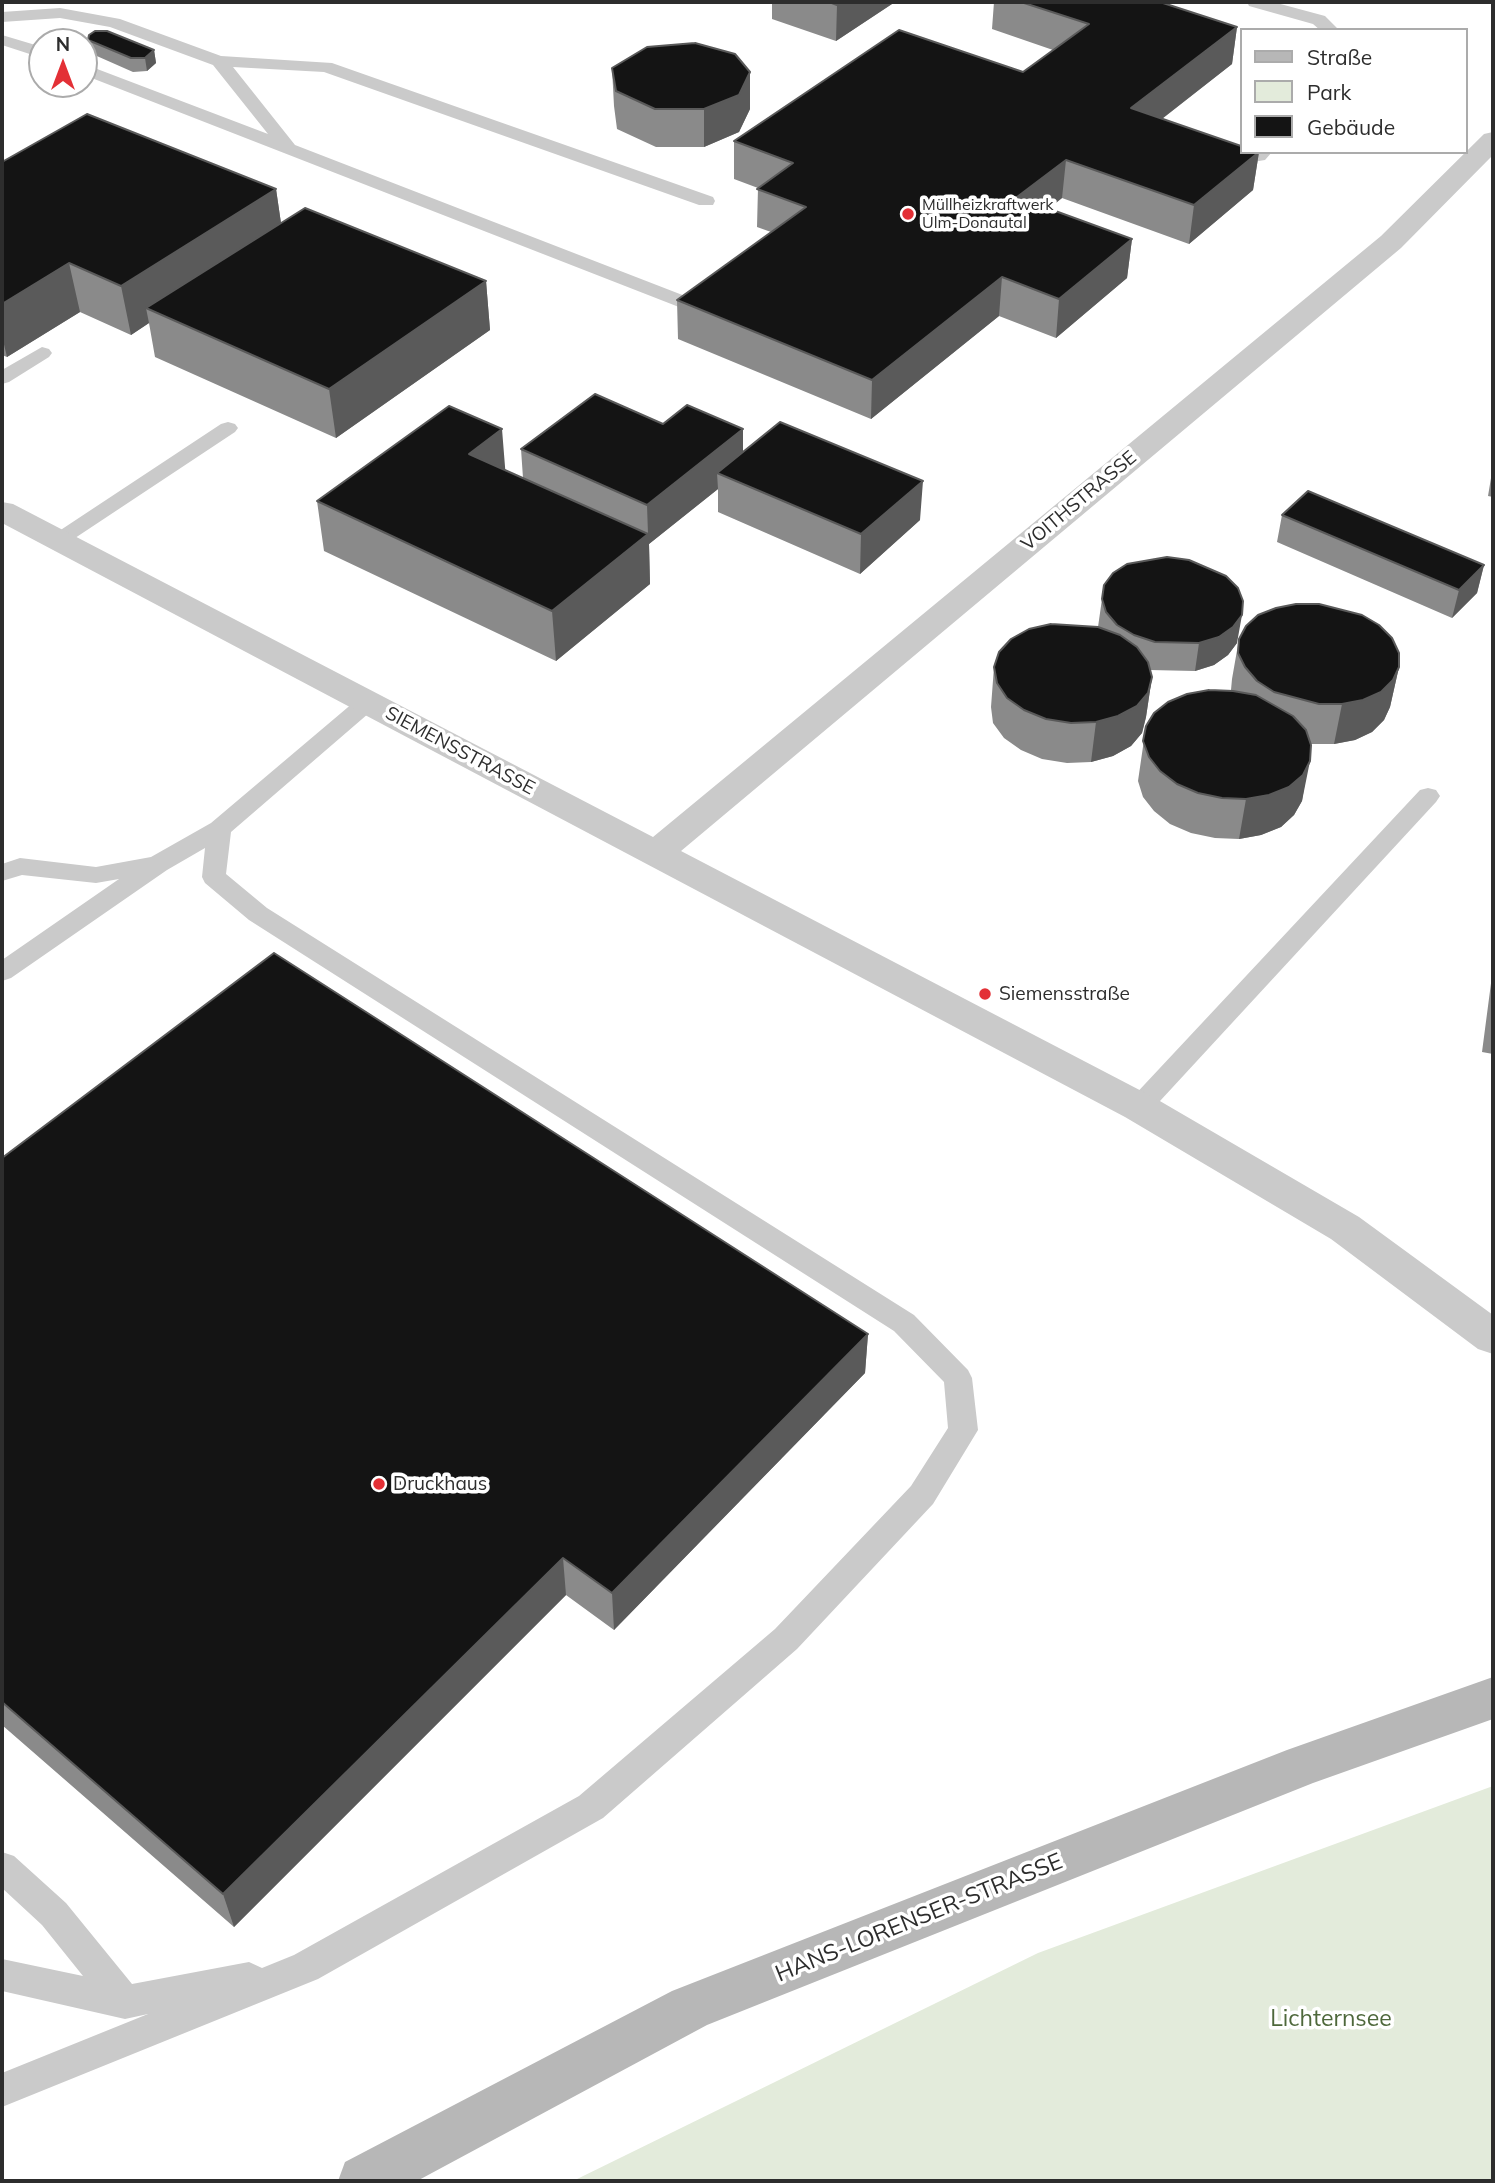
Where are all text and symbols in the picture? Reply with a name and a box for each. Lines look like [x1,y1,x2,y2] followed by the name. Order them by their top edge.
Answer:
[28,28,98,98] north arrow
[1240,28,1467,154] legend
[56,32,70,56] text: N
[1307,44,1372,70] text: Straße
[1307,79,1351,105] text: Park
[1307,114,1395,140] text: Gebäude
[922,195,1054,233] place label: Müllheizkraftwerk Ulm-Donautal
[900,206,916,222] marker: Müllheizkraftwerk Ulm-Donautal
[1017,446,1141,556] street label: VOITHSTRASSE
[381,702,539,800] street label: SIEMENSSTRASSE
[999,983,1130,1005] place label: Siemensstraße
[977,986,993,1002] marker: Siemensstraße
[393,1473,487,1495] place label: Druckhaus
[371,1476,387,1492] marker: Druckhaus
[771,1848,1067,1988] street label: HANS-LORENSER-STRASSE
[1270,2005,1392,2033] park label: Lichternsee

